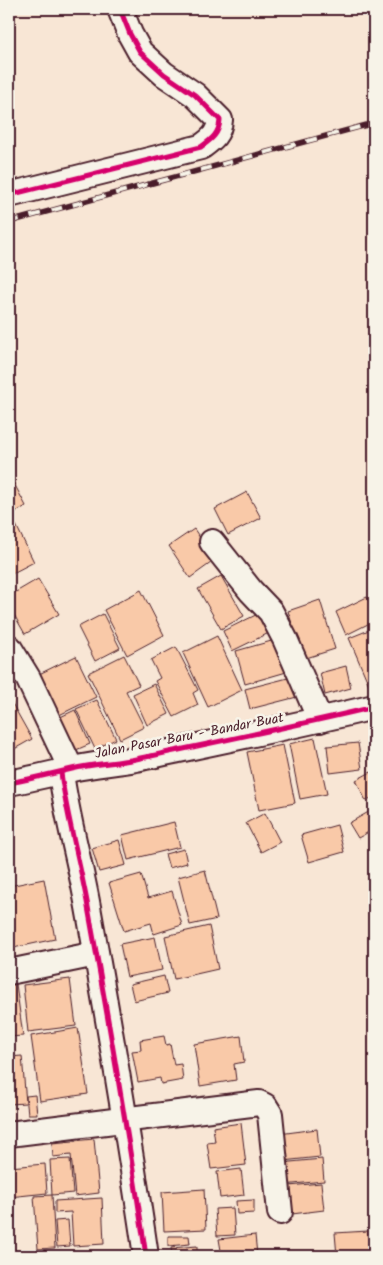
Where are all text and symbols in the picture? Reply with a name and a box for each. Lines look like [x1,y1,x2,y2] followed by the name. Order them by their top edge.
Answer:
[93,707,286,765] street label: Jalan Pasar Baru - Bandar Buat

